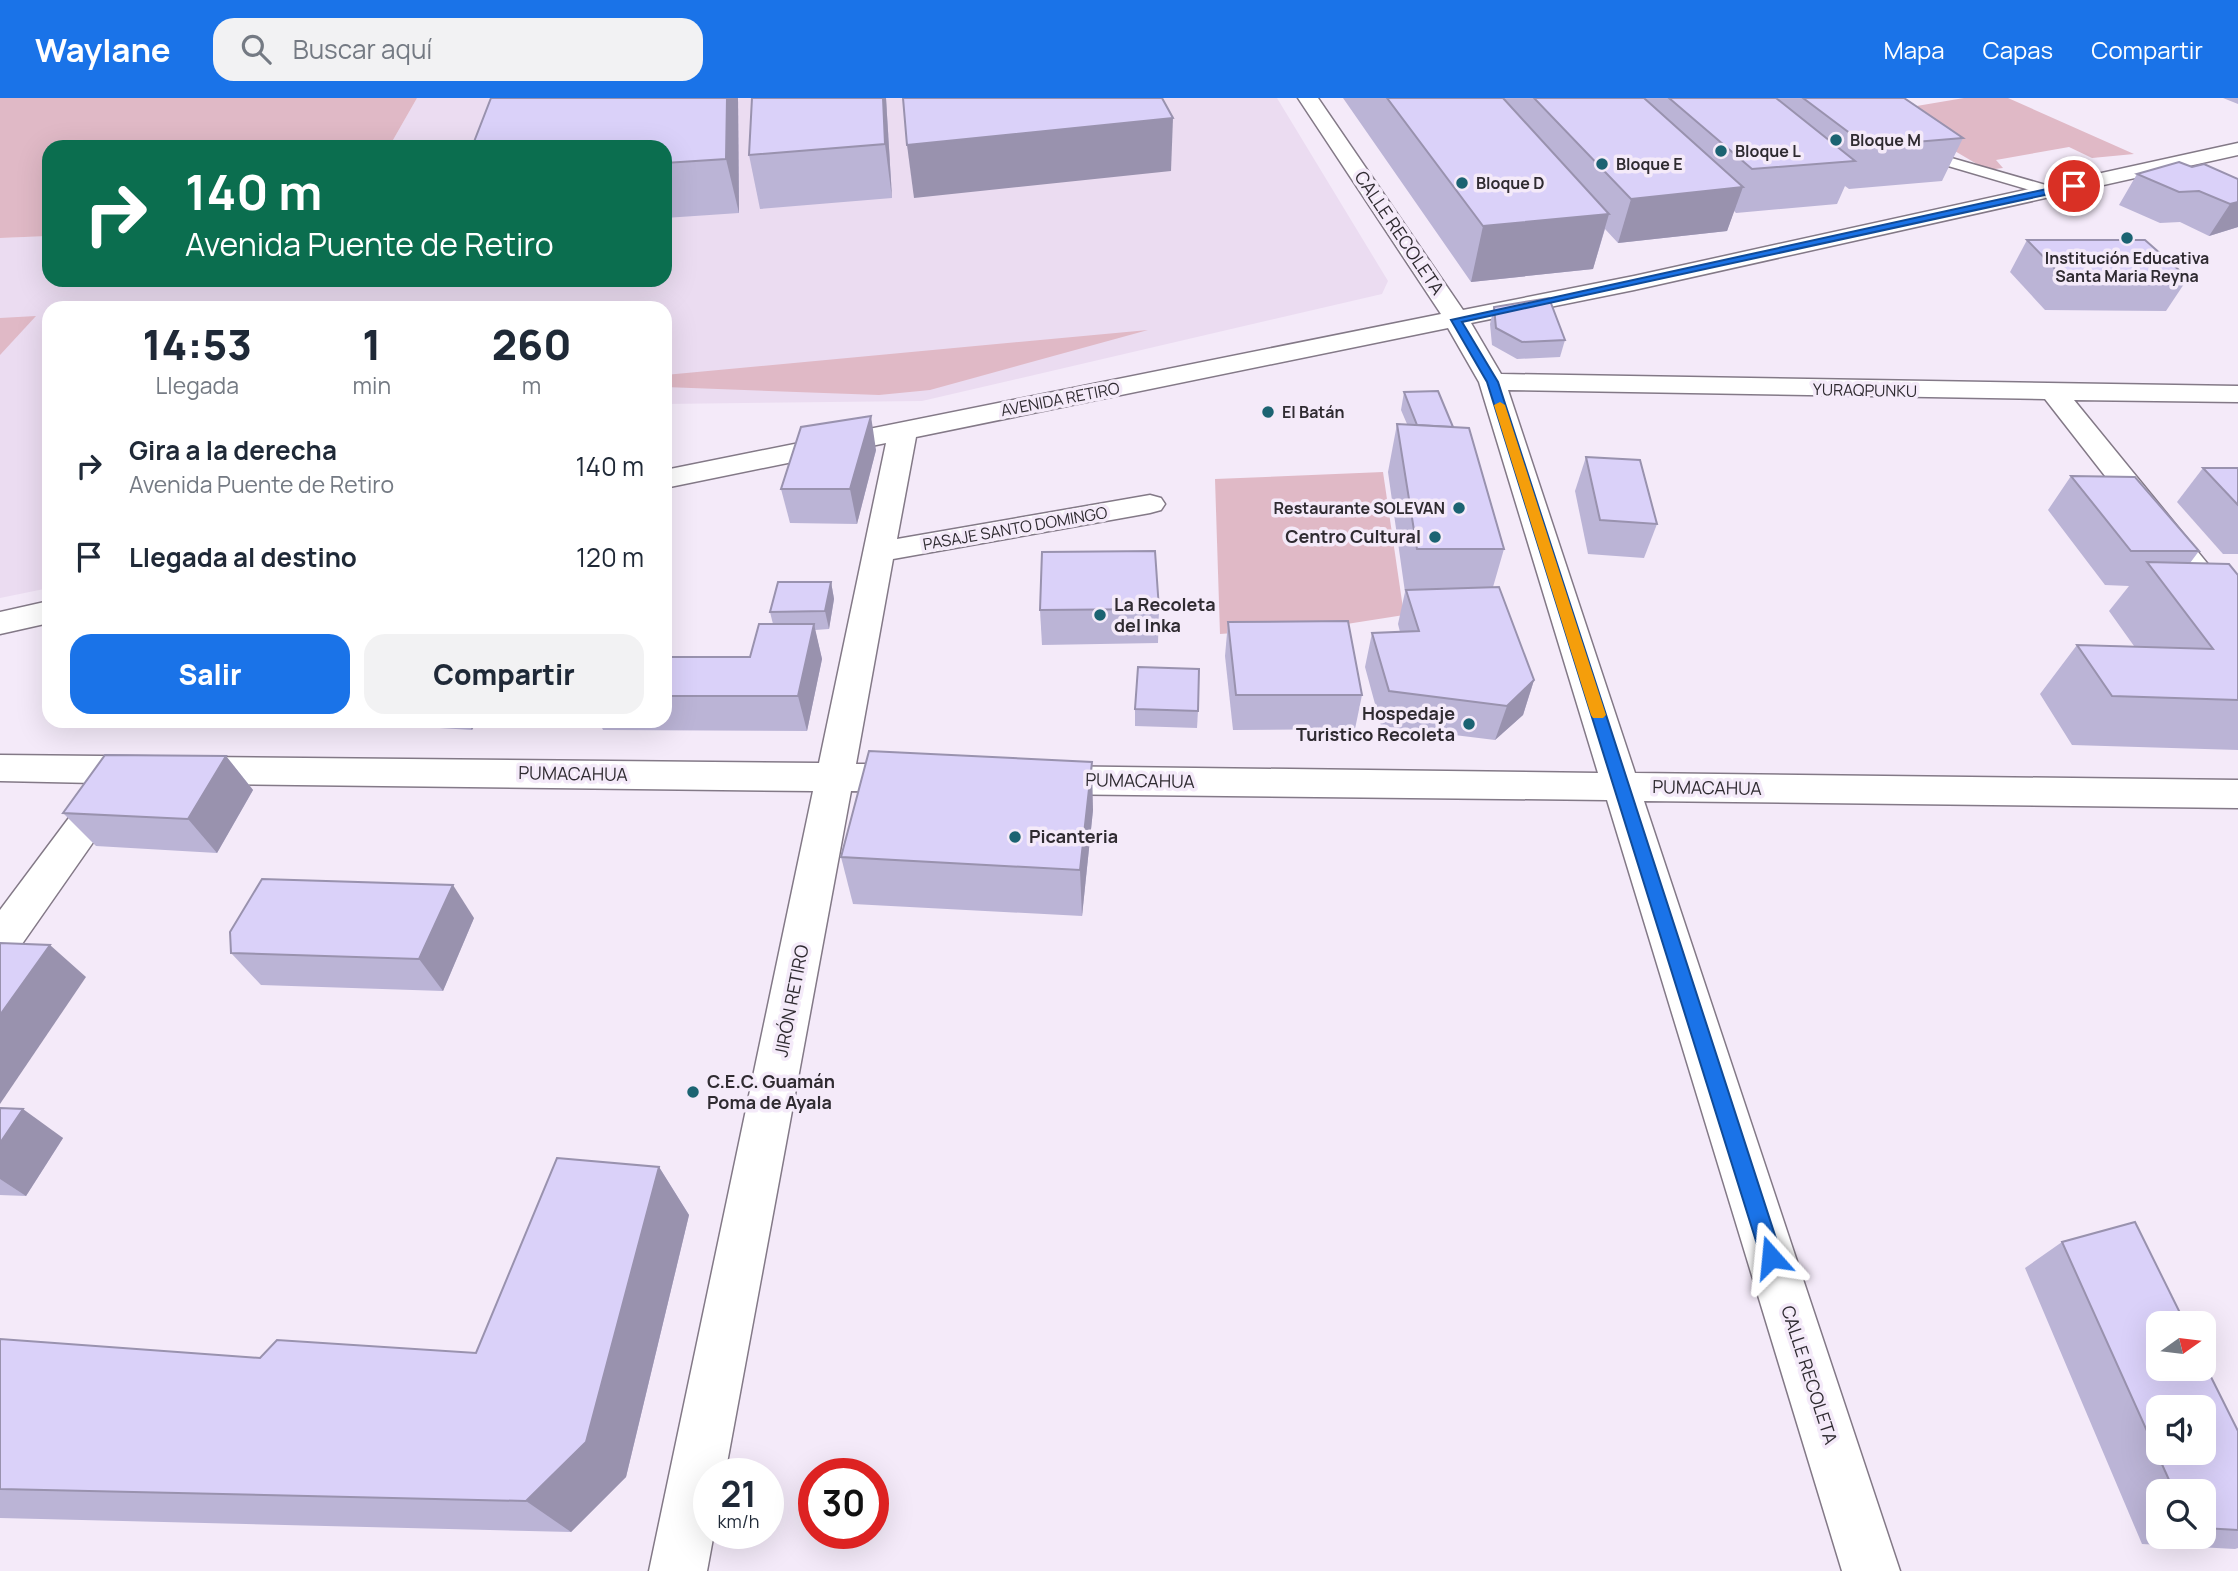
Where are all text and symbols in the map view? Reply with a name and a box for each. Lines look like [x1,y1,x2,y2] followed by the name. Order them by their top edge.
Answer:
[213,18,703,81] search box
[35,27,171,72] text: Waylane
[237,30,275,68] icon: search
[293,31,432,67] text: Buscar aquí
[1884,33,1945,66] text: Mapa
[1983,33,2053,66] text: Capas
[2091,33,2203,66] text: Compartir
[1850,129,1921,151] place label: Bloque M
[1828,132,1844,148] marker: Bloque M
[1735,140,1801,162] place label: Bloque L
[1713,143,1729,159] marker: Bloque L
[1616,153,1683,175] place label: Bloque E
[1594,156,1610,172] marker: Bloque E
[2044,156,2104,216] pin
[185,158,322,225] text: 140 m
[1349,166,1450,300] street label: CALLE RECOLETA
[2055,167,2093,205] icon: arrive
[70,168,161,259] icon: right
[1476,172,1544,194] place label: Bloque D
[1454,175,1470,191] marker: Bloque D
[185,222,554,266] text: Avenida Puente de Retiro
[2119,230,2135,246] marker: Institución Educativa Santa Maria Reyna
[2045,247,2209,287] place label: Institución Educativa Santa Maria Reyna
[143,315,252,373] text: 14:53
[362,315,381,373] text: 1
[492,315,571,373] text: 260
[156,369,239,401] text: Llegada
[353,369,391,401] text: min
[522,369,541,401] text: m
[999,377,1122,421] street label: AVENIDA RETIRO
[1813,378,1917,402] street label: YURAQPUNKU
[1282,401,1345,423] place label: El Batán
[1260,404,1276,420] marker: El Batán
[129,432,337,468] text: Gira a la derecha
[70,447,108,485] icon: right
[575,448,644,484] text: 140 m
[129,468,394,500] text: Avenida Puente de Retiro
[1274,497,1445,519] place label: Restaurante SOLEVAN
[1451,500,1467,516] marker: Restaurante SOLEVAN
[921,501,1109,555] street label: PASAJE SANTO DOMINGO
[1285,524,1421,548] place label: Centro Cultural
[1427,529,1443,545] marker: Centro Cultural
[70,538,108,576] icon: arrive
[129,539,357,575] text: Llegada al destino
[576,539,644,575] text: 120 m
[1114,592,1216,637] place label: La Recoleta del Inka
[1092,607,1108,623] marker: La Recoleta del Inka
[70,634,350,714] button: Salir
[364,634,644,714] button: Compartir
[1296,701,1455,746] place label: Hospedaje Turistico Recoleta
[1461,716,1477,732] marker: Hospedaje Turistico Recoleta
[518,760,629,786] street label: PUMACAHUA
[1085,767,1196,793] street label: PUMACAHUA
[1652,774,1763,800] street label: PUMACAHUA
[1029,824,1118,848] place label: Picanteria
[1007,829,1023,845] marker: Picanteria
[768,943,814,1059] street label: JIRÓN RETIRO
[707,1069,835,1114] place label: C.E.C. Guamán Poma de Ayala
[685,1084,701,1100] marker: C.E.C. Guamán Poma de Ayala
[1734,1220,1808,1294] position arrow
[1776,1302,1844,1448] street label: CALLE RECOLETA
[2146,1311,2216,1381] north arrow
[2146,1311,2216,1549] map controls
[2146,1395,2216,1465] button: sound
[798,1458,889,1549] speed limit sign: 30
[720,1470,757,1518] text: 21
[2146,1479,2216,1549] button: search
[718,1509,759,1533] text: km/h

